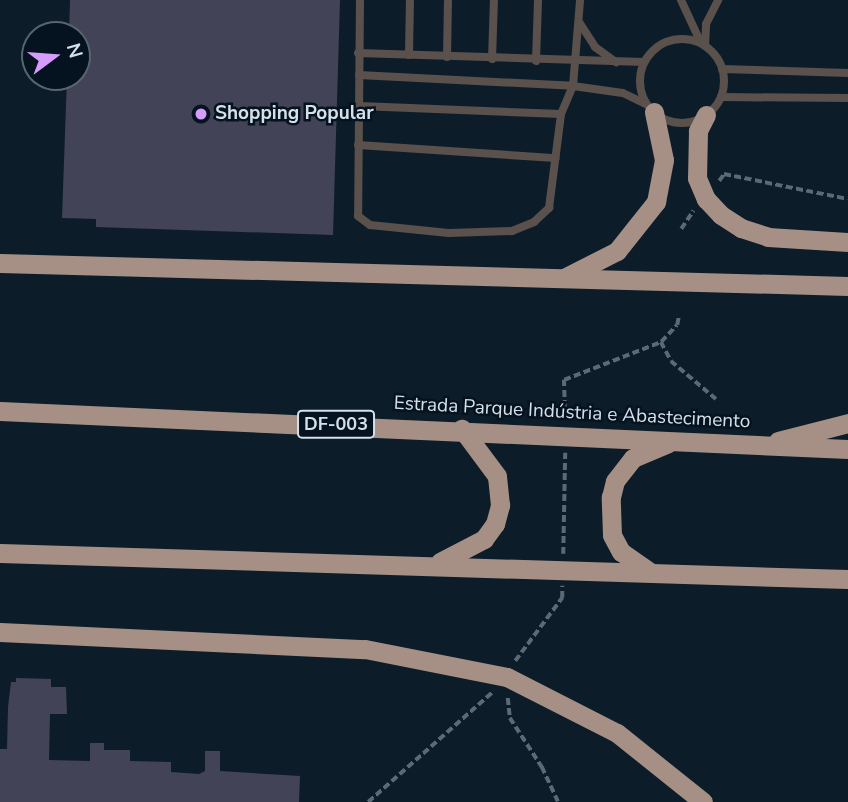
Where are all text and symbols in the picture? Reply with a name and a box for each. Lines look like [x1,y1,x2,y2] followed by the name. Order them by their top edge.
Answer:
[21,21,91,91] north arrow
[60,40,89,61] text: N
[215,103,374,125] place label: Shopping Popular
[193,106,209,122] marker: Shopping Popular
[393,392,751,434] street label: Estrada Parque Indústria e Abastecimento
[296,410,376,438] road number: DF-003

